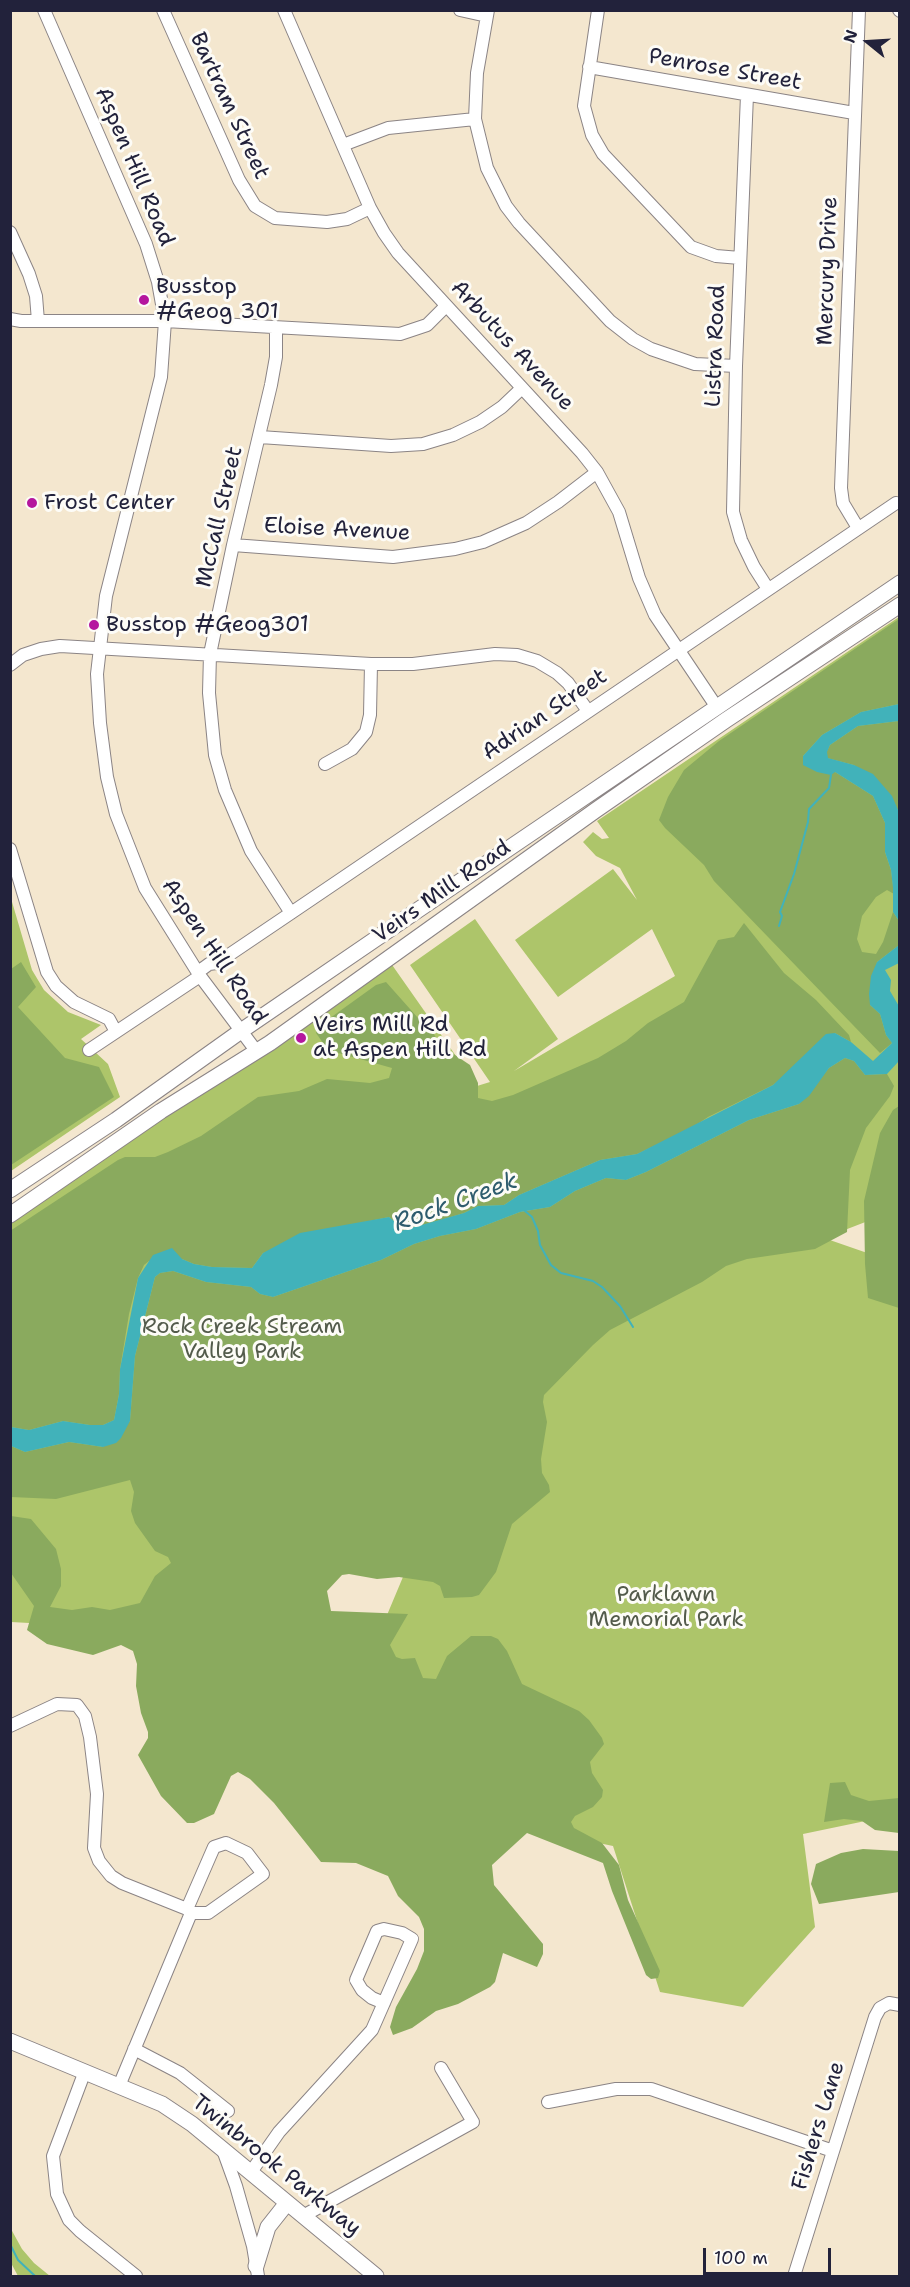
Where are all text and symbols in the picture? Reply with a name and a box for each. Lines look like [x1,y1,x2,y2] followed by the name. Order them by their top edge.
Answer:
[838,12,898,72] north arrow
[838,27,862,46] text: N
[183,28,275,184] street label: Bartram Street
[646,44,804,96] street label: Penrose Street
[89,84,179,250] street label: Aspen Hill Road
[812,196,844,346] street label: Mercury Drive
[156,274,279,326] place label: Busstop #Geog 301
[445,275,579,417] street label: Arbutus Avenue
[701,284,731,408] street label: Listra Road
[137,293,151,307] marker: Busstop #Geog 301
[191,444,249,590] street label: McCall Street
[44,490,175,516] place label: Frost Center
[25,496,39,510] marker: Frost Center
[263,513,411,547] street label: Eloise Avenue
[106,612,309,638] place label: Busstop #Geog301
[87,618,101,632] marker: Busstop #Geog301
[478,664,612,766] street label: Adrian Street
[368,835,516,949] street label: Veirs Mill Road
[156,874,272,1030] street label: Aspen Hill Road
[313,1012,487,1064] place label: Veirs Mill Rd at Aspen Hill Rd
[294,1031,308,1045] marker: Veirs Mill Rd at Aspen Hill Rd
[390,1167,522,1239] water label: Rock Creek
[142,1314,342,1366] park label: Rock Creek Stream Valley Park
[588,1582,744,1634] park label: Parklawn Memorial Park
[787,2058,851,2194] street label: Fishers Lane
[186,2090,366,2242] street label: Twinbrook Parkway
[706,2236,834,2274] scale bar
[714,2246,768,2270] text: 100 m

